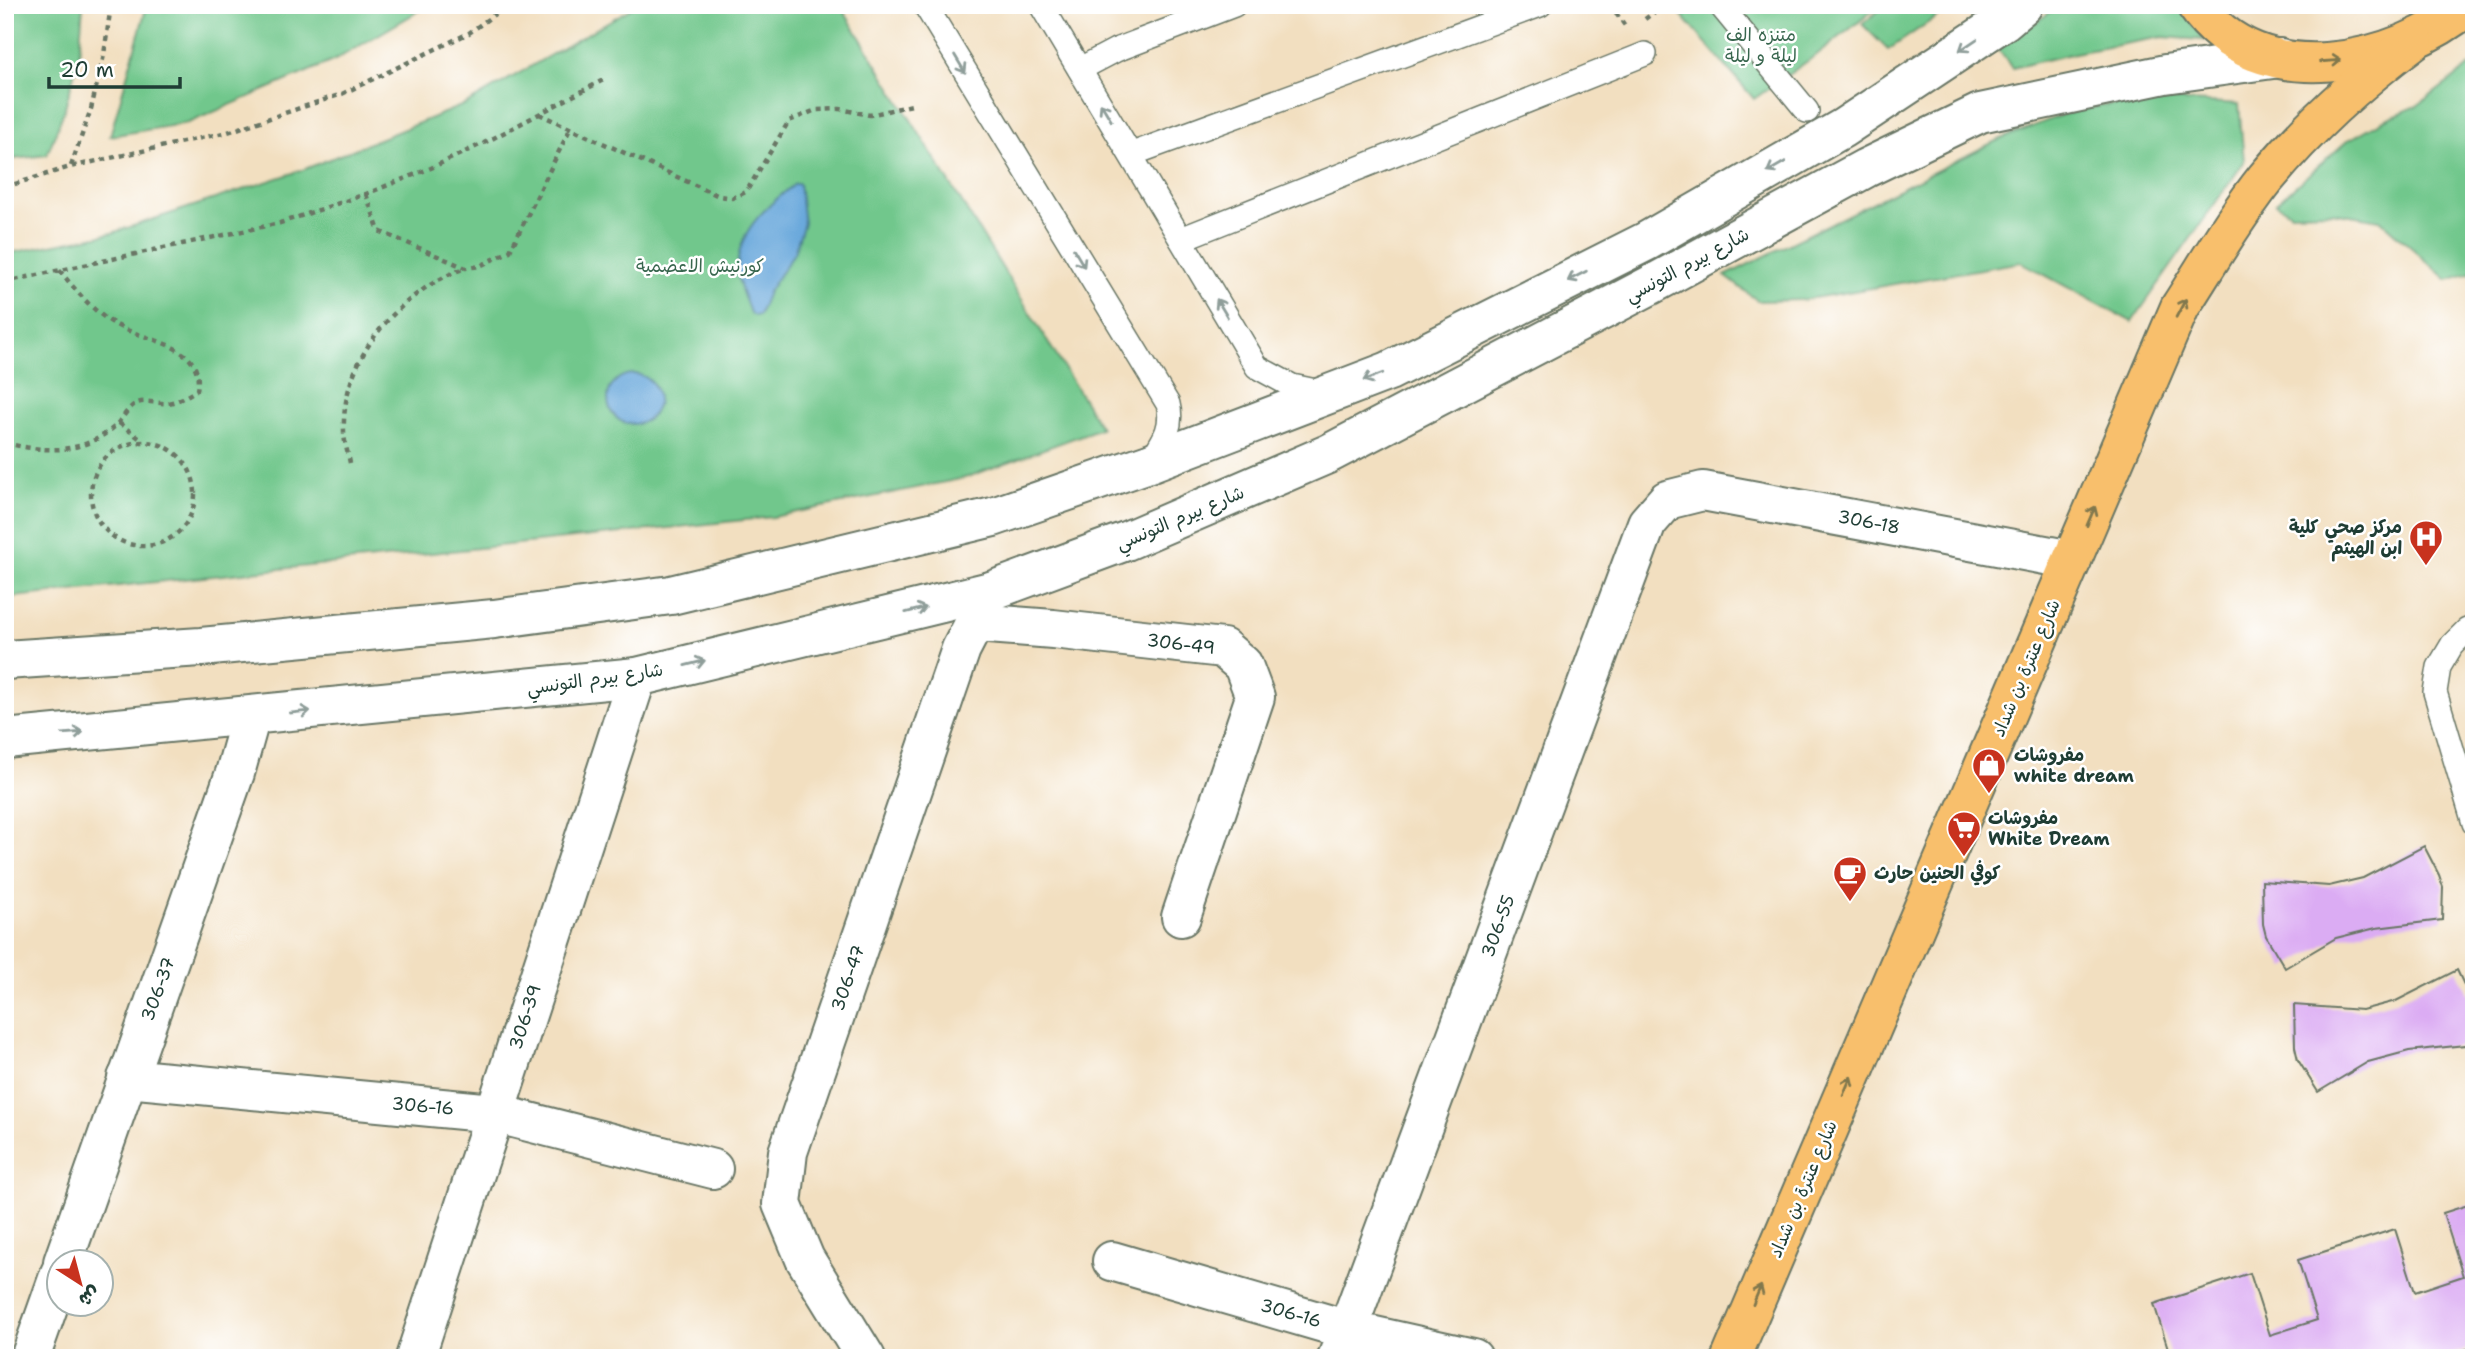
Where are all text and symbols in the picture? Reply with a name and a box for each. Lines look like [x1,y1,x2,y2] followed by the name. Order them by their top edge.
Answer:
[1725,23,1797,68] park label: متنزه الف ليلة و ليلة
[1959,38,1978,52] one-way arrow
[49,46,180,90] scale bar
[954,53,968,73] one-way arrow
[2319,54,2342,67] one-way arrow
[60,56,114,84] text: 20 m
[1099,103,1113,123] one-way arrow
[1766,160,1786,174] one-way arrow
[1621,222,1755,311] street label: شارع بيرم التونسي
[1072,247,1086,267] one-way arrow
[636,254,764,278] park label: كورنيش الاعضمية
[1567,270,1588,284] one-way arrow
[1215,298,1229,318] one-way arrow
[2174,298,2188,318] one-way arrow
[1362,372,1384,384] one-way arrow
[1112,480,1249,560] street label: شارع بيرم التونسي
[1836,504,1902,540] street label: 306-18
[2085,506,2098,528] one-way arrow
[2289,515,2402,562] place label: مركز صحي كلية ابن الهيثم
[2407,518,2445,567] hospital icon: مركز صحي كلية ابن الهيثم
[1986,596,2066,740] street label: شارع عنترة بن شداد
[904,603,927,616] one-way arrow
[1145,628,1217,660] street label: 306-49
[683,656,706,669] one-way arrow
[525,658,665,704] street label: شارع بيرم التونسي
[288,705,311,718] one-way arrow
[61,726,84,739] one-way arrow
[2014,743,2135,788] place label: مفروشات white dream
[1970,746,2008,795] shop icon: مفروشات white dream
[1988,806,2110,851] place label: مفروشات White Dream
[1945,809,1983,858] supermarket icon: مفروشات White Dream
[1831,854,1869,903] cafe icon: كوفي الحنين حارث
[1874,860,2000,886] place label: كوفي الحنين حارث
[1476,891,1520,961] street label: 306-55
[826,942,870,1014] street label: 306-47
[135,954,181,1024] street label: 306-37
[503,981,547,1053] street label: 306-39
[1841,1076,1854,1097] one-way arrow
[391,1091,455,1121] street label: 306-16
[1763,1117,1843,1261] street label: شارع عنترة بن شداد
[46,1248,116,1318] north arrow
[74,1280,106,1313] text: ش
[1752,1285,1765,1306] one-way arrow
[1258,1293,1324,1333] street label: 306-16

